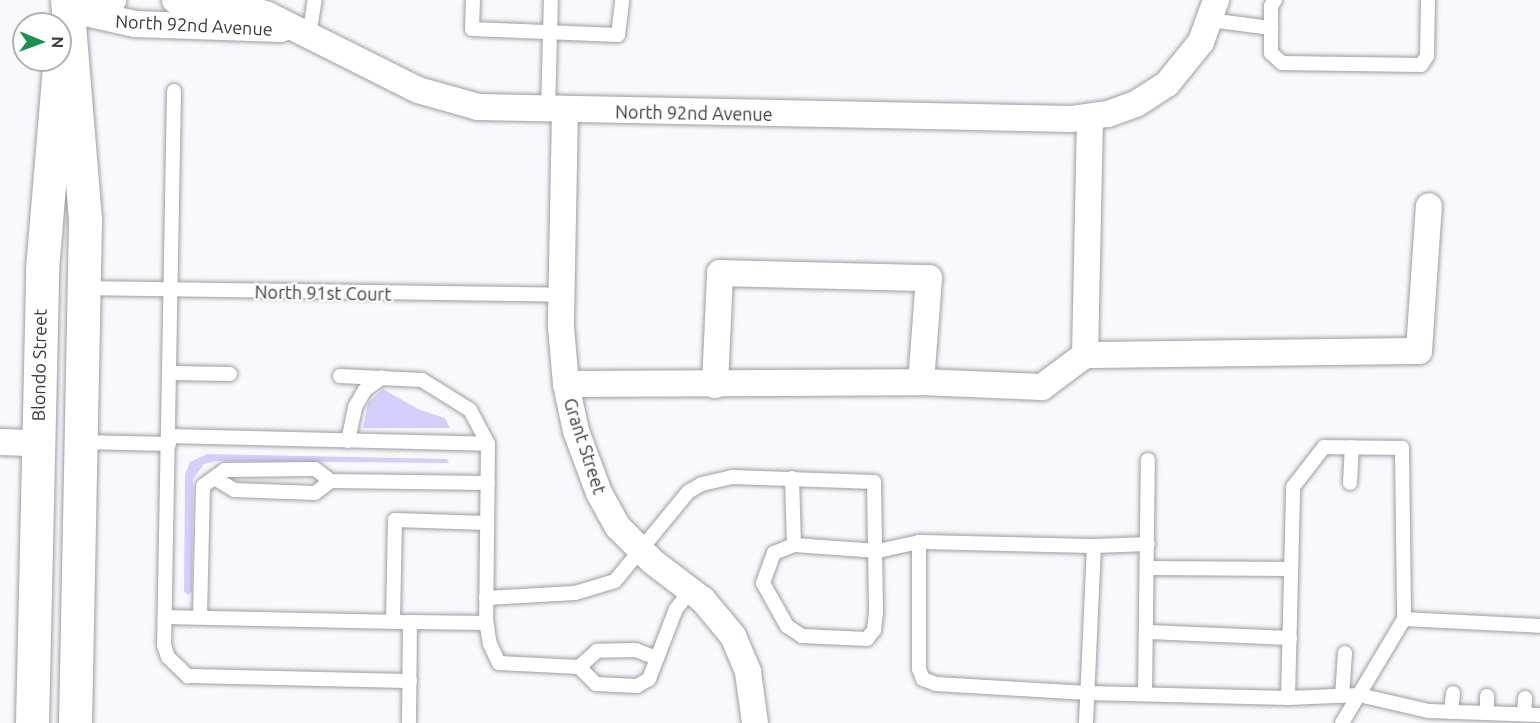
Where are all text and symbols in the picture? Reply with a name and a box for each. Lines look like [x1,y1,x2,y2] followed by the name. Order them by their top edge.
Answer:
[115,10,273,40] street label: North 92nd Avenue
[12,12,72,72] north arrow
[49,36,67,48] text: N
[615,101,773,125] street label: North 92nd Avenue
[254,281,392,305] street label: North 91st Court
[27,309,51,421] street label: Blondo Street
[559,395,611,497] street label: Grant Street

